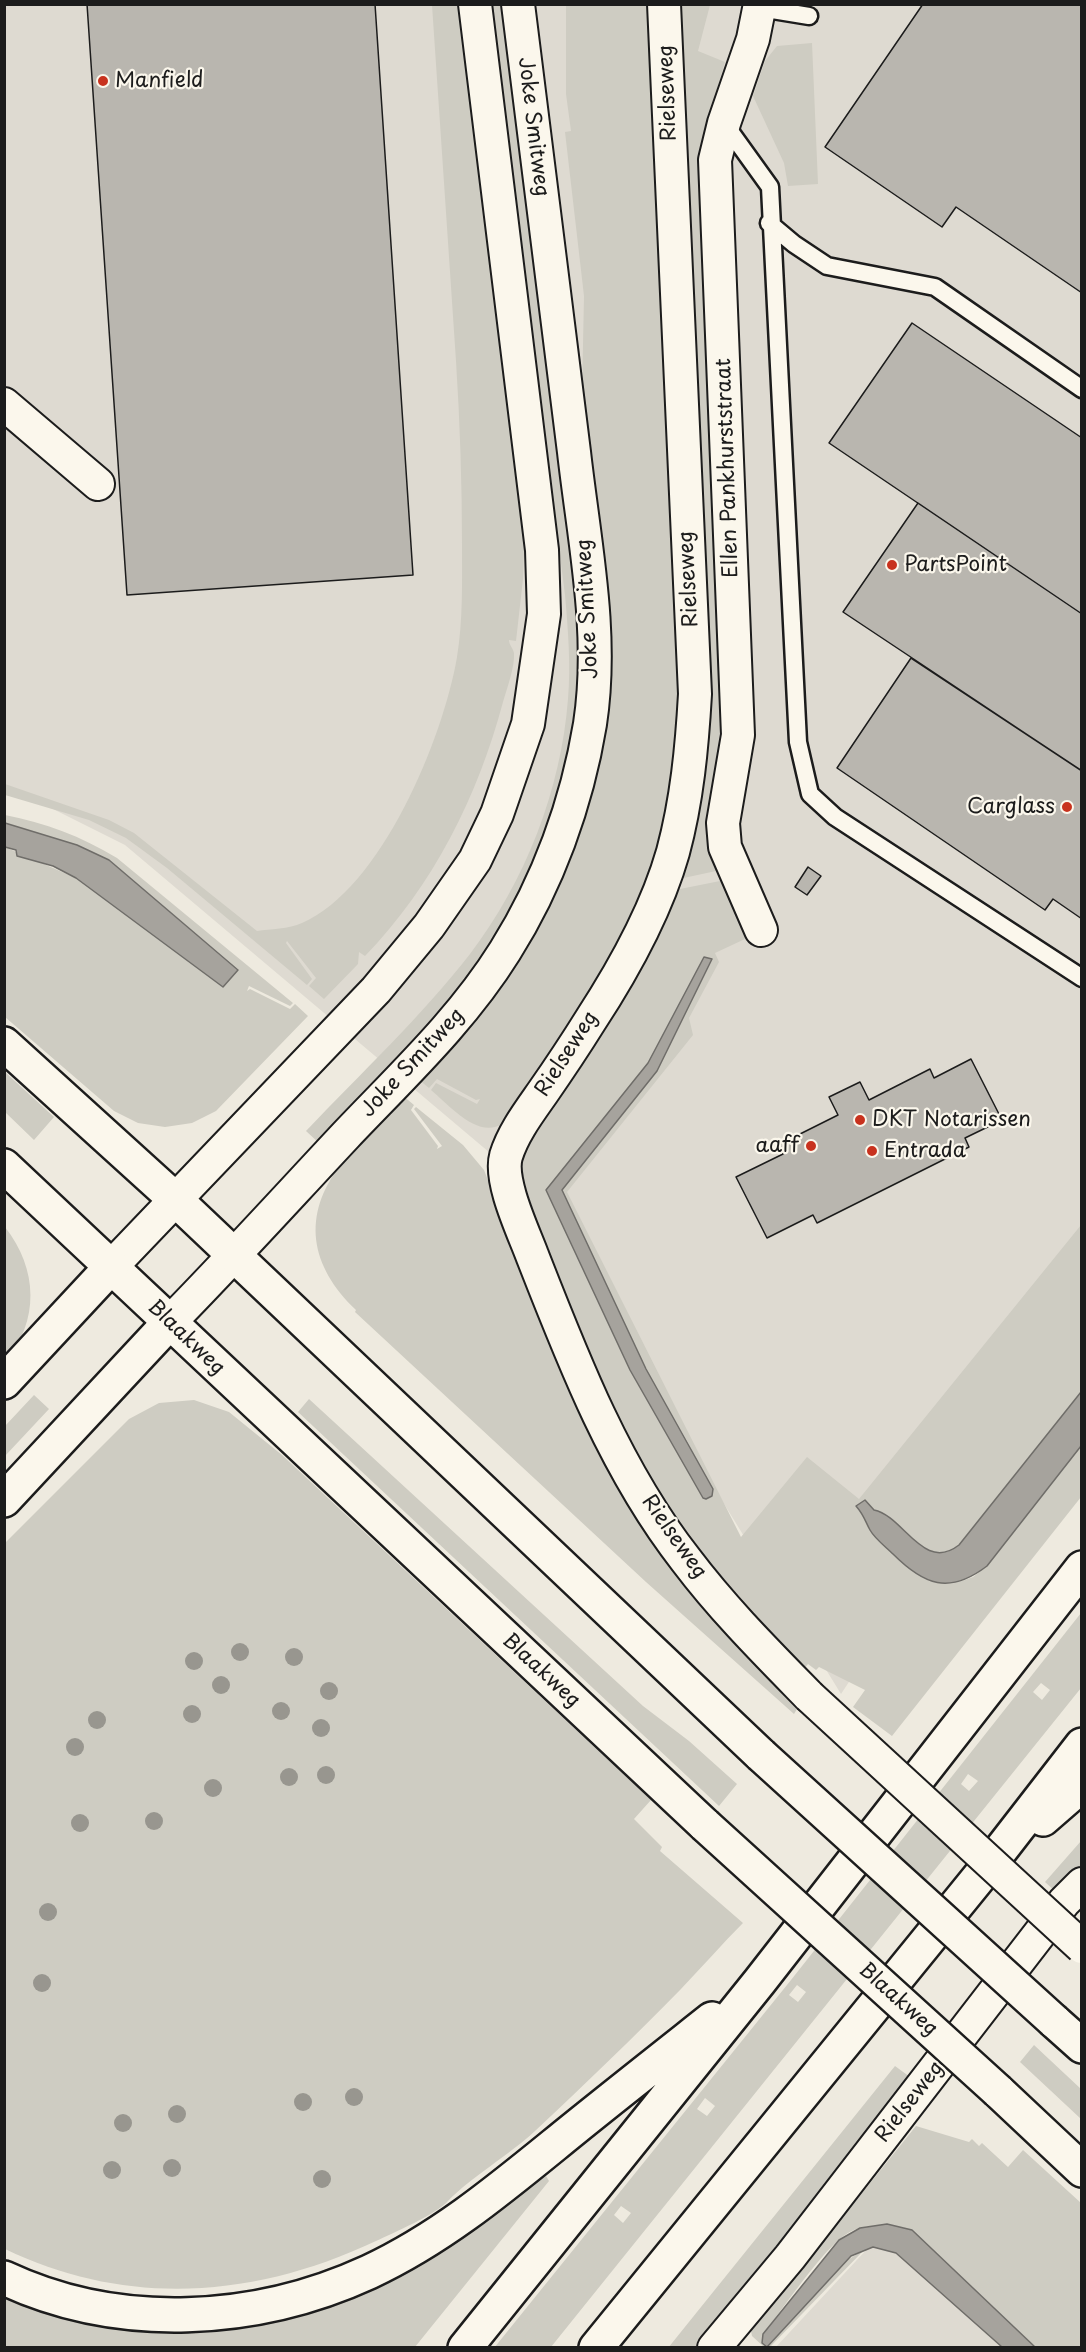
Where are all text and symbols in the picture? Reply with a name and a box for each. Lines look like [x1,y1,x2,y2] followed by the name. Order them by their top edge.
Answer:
[654,44,682,142] street label: Rielseweg
[512,56,554,198] street label: Joke Smitweg
[115,68,203,94] place label: Manfield
[96,74,110,88] marker: Manfield
[712,358,744,578] street label: Ellen Pankhurststraat
[674,530,704,628] street label: Rielseweg
[572,538,604,680] street label: Joke Smitweg
[904,552,1007,578] place label: PartsPoint
[885,558,899,572] marker: PartsPoint
[967,794,1055,820] place label: Carglass
[1060,800,1074,814] marker: Carglass
[356,1003,470,1123] street label: Joke Smitweg
[530,1007,604,1101] street label: Rielseweg
[872,1107,1031,1133] place label: DKT Notarissen
[853,1113,867,1127] marker: DKT Notarissen
[755,1133,799,1159] place label: aaff
[884,1138,966,1164] place label: Entrada
[804,1139,818,1153] marker: aaff
[865,1144,879,1158] marker: Entrada
[142,1295,230,1381] street label: Blaakweg
[636,1490,712,1584] street label: Rielseweg
[497,1628,585,1714] street label: Blaakweg
[853,1958,943,2042] street label: Blaakweg
[870,2056,950,2148] street label: Rielseweg

